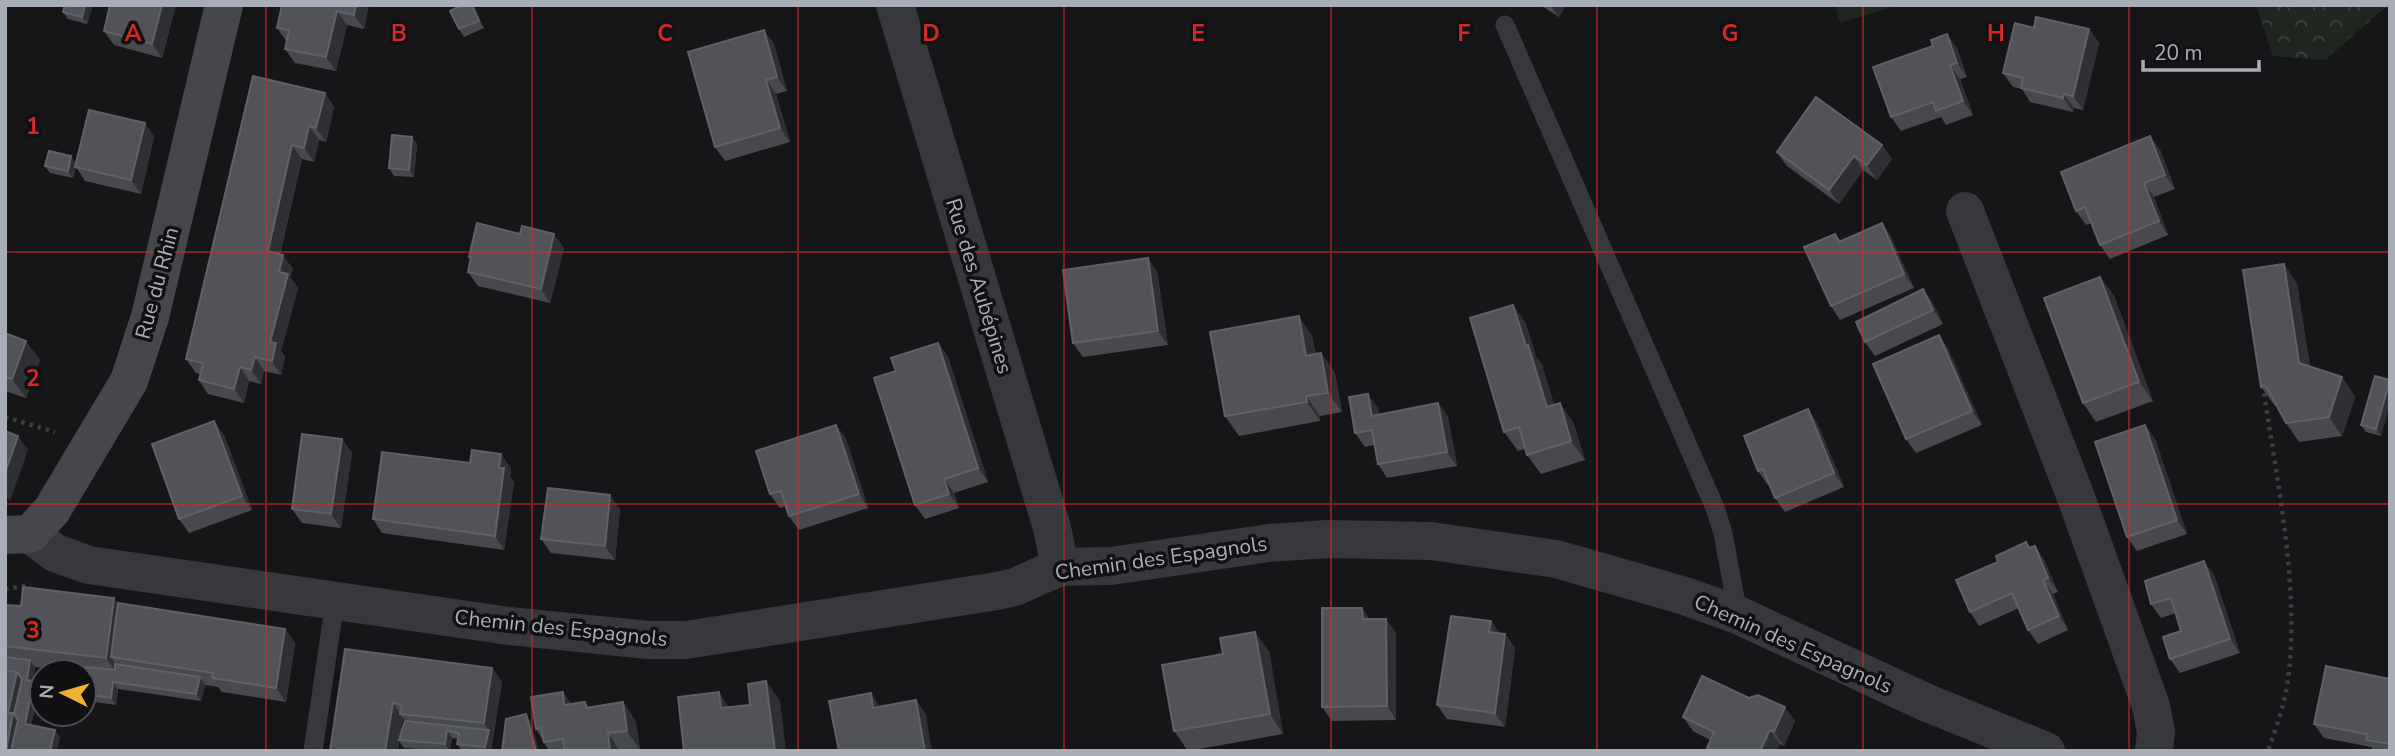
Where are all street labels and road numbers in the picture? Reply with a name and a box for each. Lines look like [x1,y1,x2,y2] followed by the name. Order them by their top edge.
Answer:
[939,195,1019,377] street label: Rue des Aubépines
[129,224,185,342] street label: Rue du Rhin
[1053,529,1269,587] street label: Chemin des Espagnols
[1690,588,1896,700] street label: Chemin des Espagnols
[453,603,669,653] street label: Chemin des Espagnols

